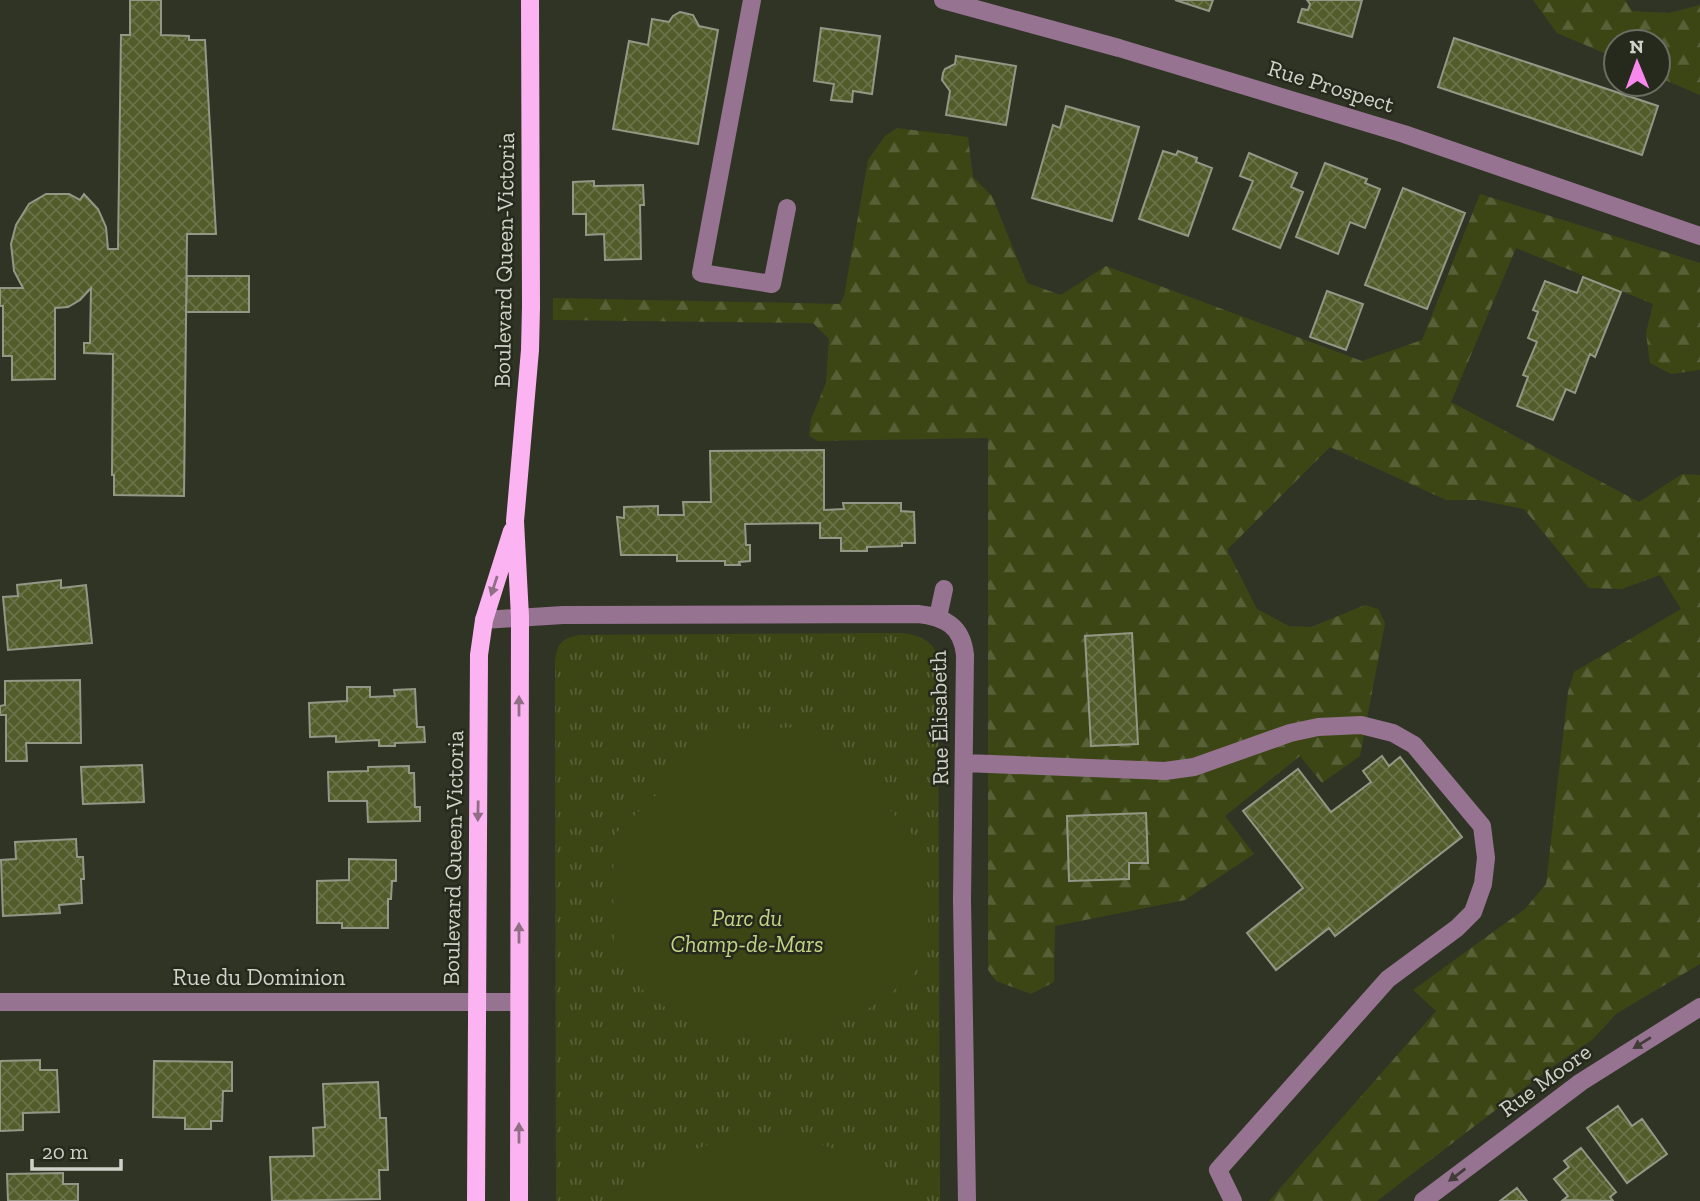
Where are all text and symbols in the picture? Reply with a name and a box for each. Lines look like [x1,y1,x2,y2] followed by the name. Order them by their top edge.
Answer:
[1602,28,1672,98] north arrow
[1629,35,1644,58] text: N
[1265,54,1398,119] street label: Rue Prospect
[488,132,520,388] street label: Boulevard Queen-Victoria
[489,576,499,597] one-way arrow
[924,650,954,786] street label: Rue Élisabeth
[513,695,525,717] one-way arrow
[437,730,469,986] street label: Boulevard Queen-Victoria
[472,801,483,823] one-way arrow
[670,904,824,958] park label: Parc du Champ-de-Mars
[513,922,525,944] one-way arrow
[173,963,345,991] street label: Rue du Dominion
[1494,1037,1596,1123] street label: Rue Moore
[1633,1037,1652,1050] one-way arrow
[513,1122,525,1144] one-way arrow
[32,1128,121,1172] scale bar
[42,1139,88,1164] text: 20 m
[1448,1167,1466,1181] one-way arrow

